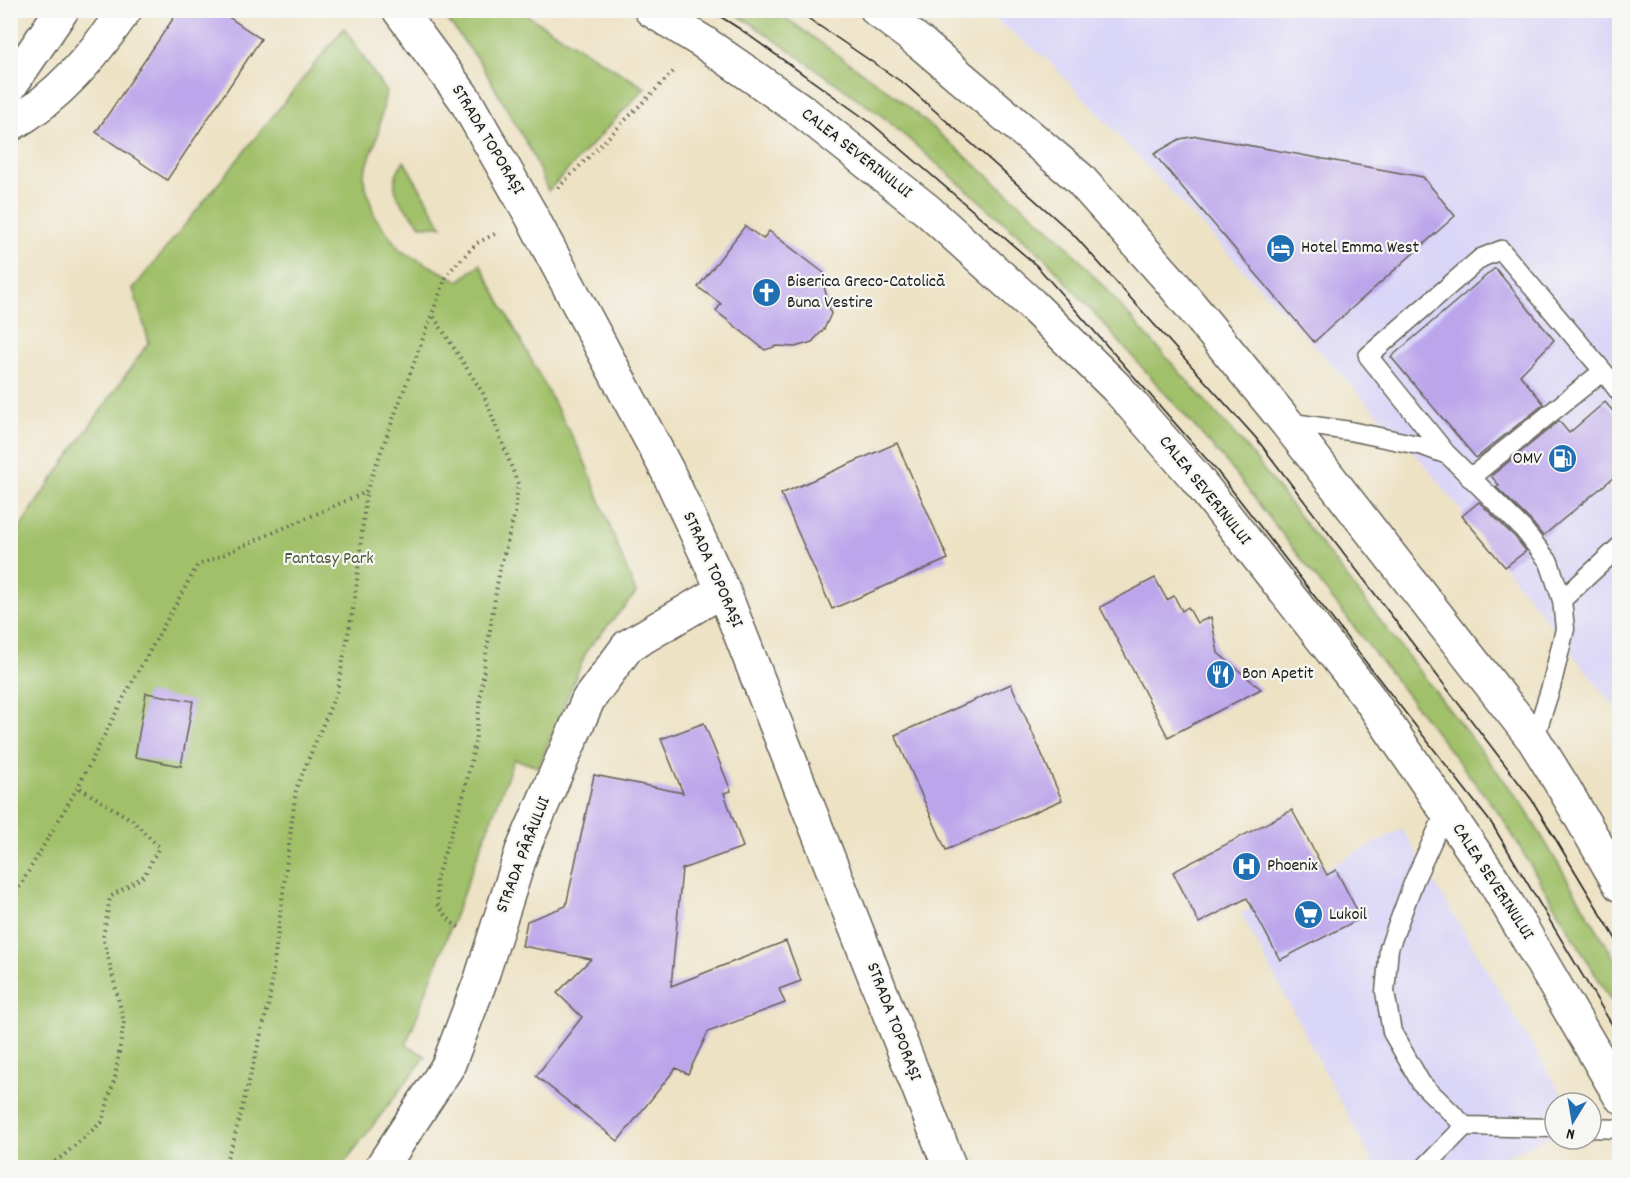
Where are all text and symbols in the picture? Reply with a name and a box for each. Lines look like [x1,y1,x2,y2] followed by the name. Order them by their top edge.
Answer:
[444,80,530,200] street label: STRADA TOPORAȘI
[795,103,917,206] street label: CALEA SEVERINULUI
[1264,232,1296,264] hotel icon: Hotel Emma West
[1301,236,1419,261] place label: Hotel Emma West
[787,270,945,316] place label: Biserica Greco-Catolică Buna Vestire
[750,276,782,308] church icon: Biserica Greco-Catolică Buna Vestire
[1152,431,1256,552] street label: CALEA SEVERINULUI
[1547,443,1579,475] fuel station icon: OMV
[1512,447,1542,472] place label: OMV
[675,508,749,632] street label: STRADA TOPORAȘI
[284,547,374,572] park label: Fantasy Park
[1205,658,1237,690] restaurant icon: Bon Apetit
[1242,662,1314,687] place label: Bon Apetit
[490,793,558,917] street label: STRADA PÂRÂULUI
[1445,819,1539,946] street label: CALEA SEVERINULUI
[1230,850,1262,882] hospital icon: Phoenix
[1267,854,1318,879] place label: Phoenix
[1292,899,1324,931] supermarket icon: Lukoil
[1329,903,1368,928] place label: Lukoil
[859,959,927,1085] street label: STRADA TOPORAȘI
[1543,1091,1603,1151] north arrow
[1564,1121,1577,1145] text: N

